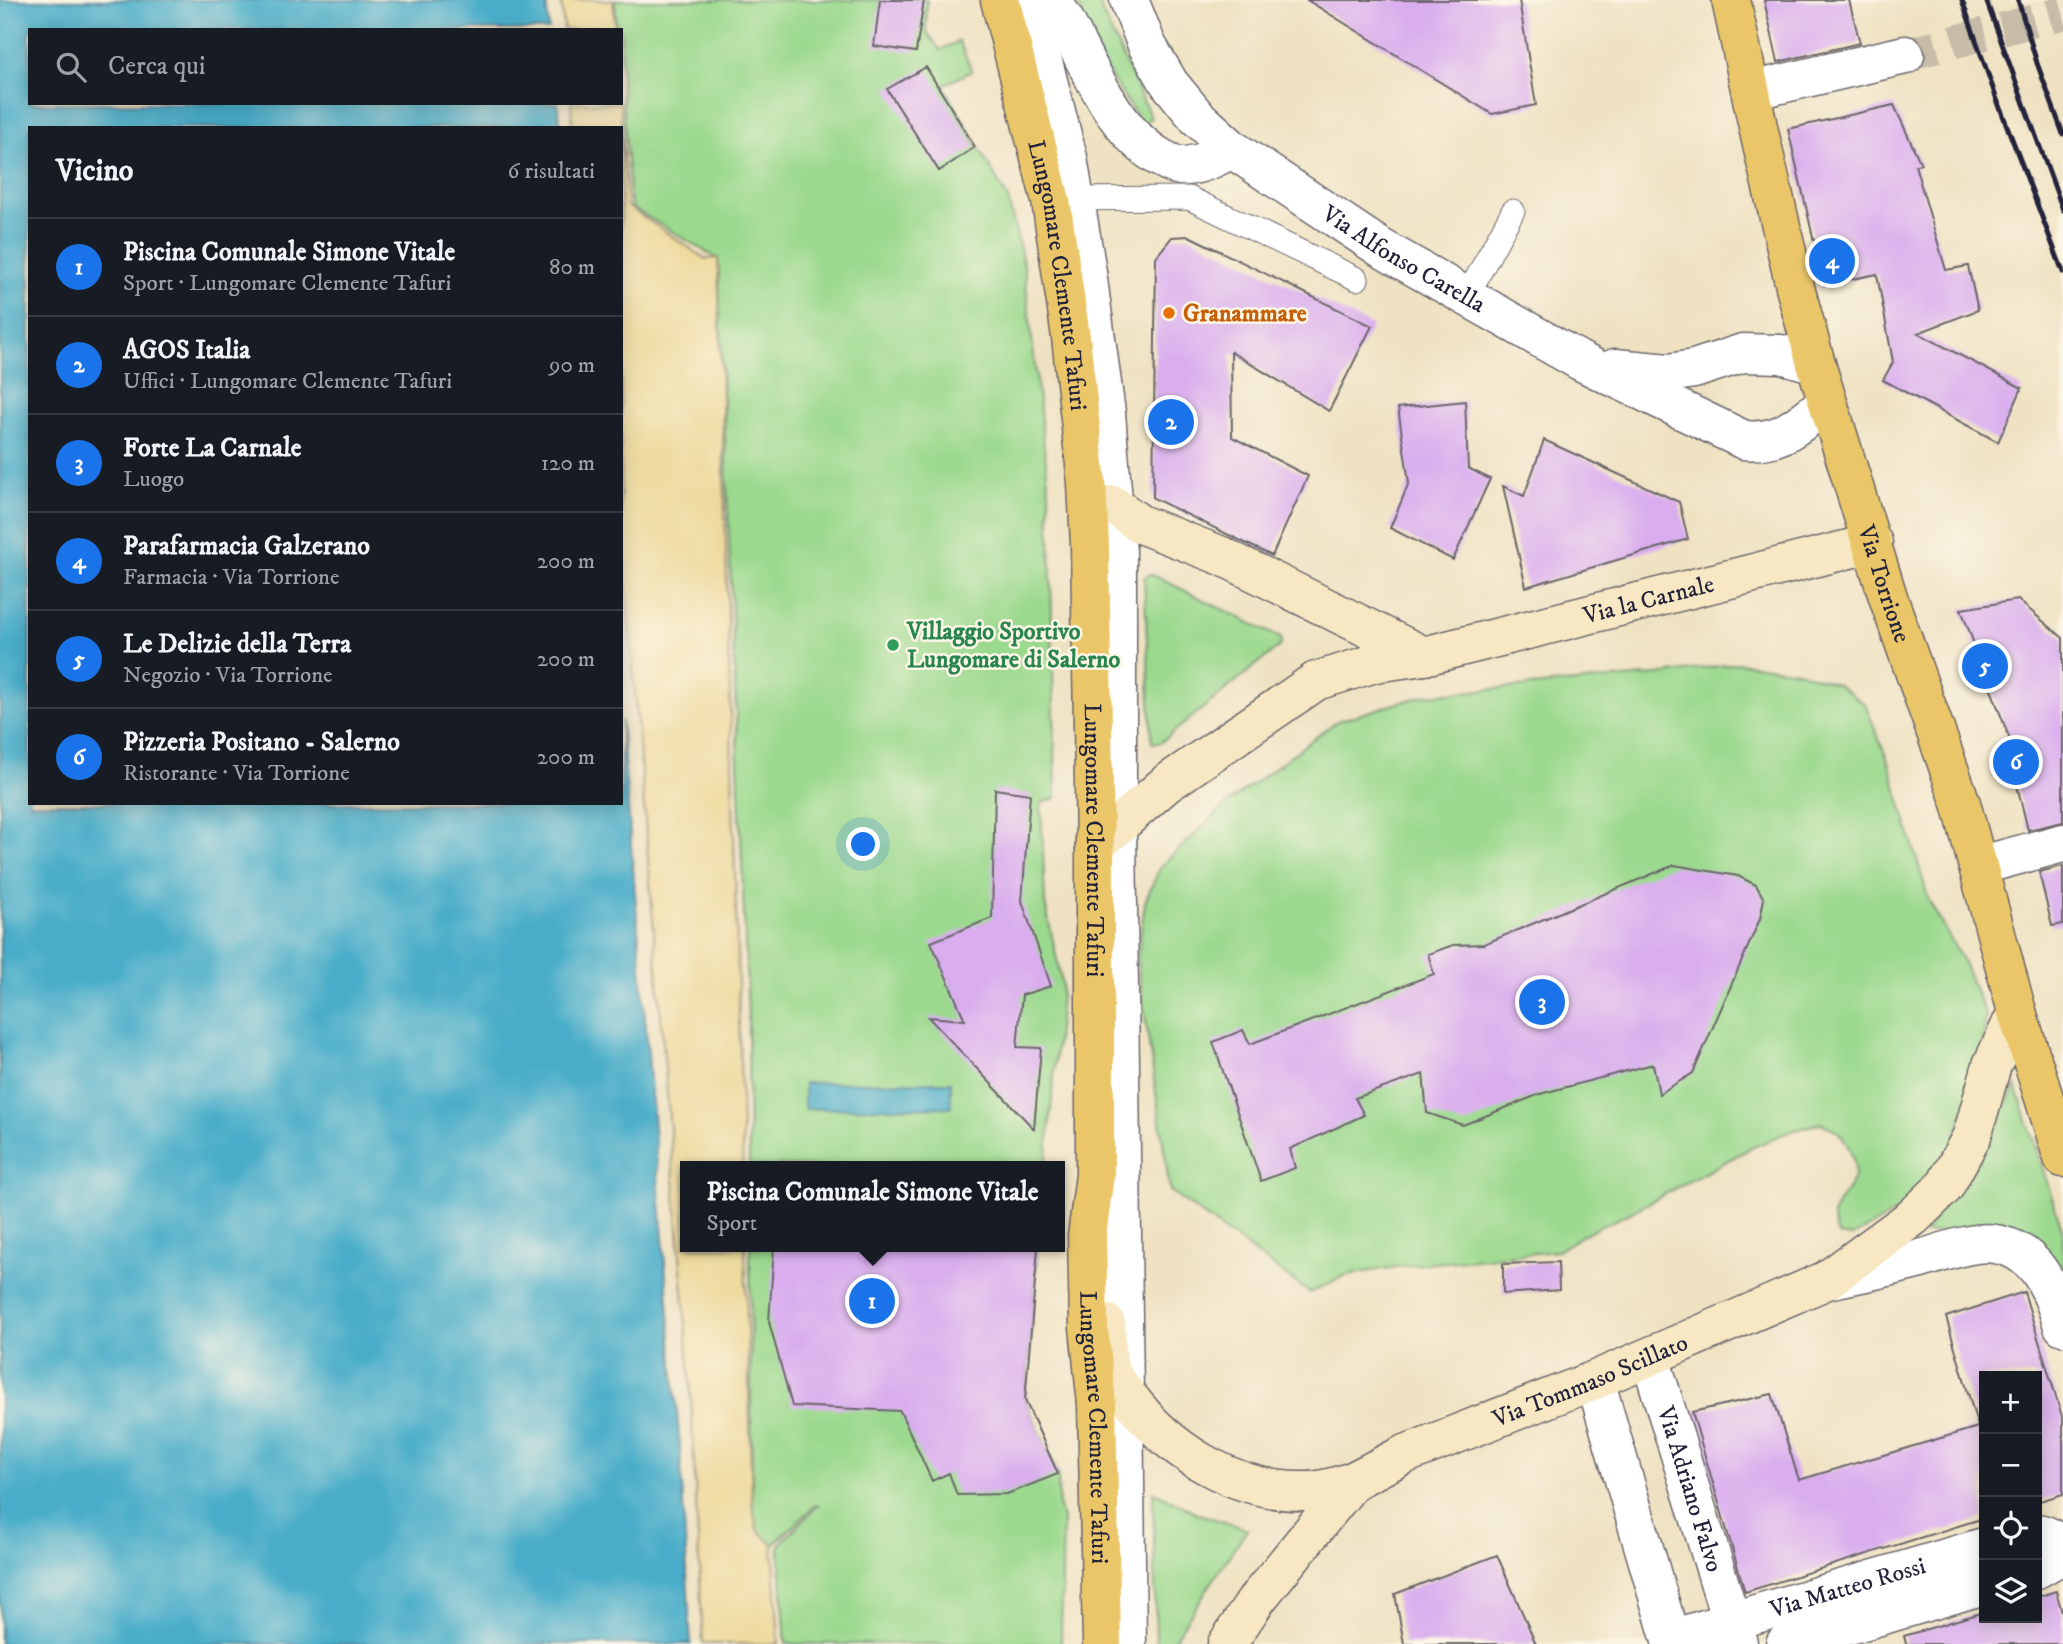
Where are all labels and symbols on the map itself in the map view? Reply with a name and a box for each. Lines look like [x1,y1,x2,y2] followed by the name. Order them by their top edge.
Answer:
[1020,137,1093,412] street label: Lungomare Clemente Tafuri
[1315,198,1491,320] street label: Via Alfonso Carella
[1809,235,1855,287] pin: 4
[1183,299,1307,329] place label: Granammare
[1161,305,1177,321] marker: Granammare
[1148,396,1194,448] pin: 2
[1850,521,1917,647] street label: Via Torrione
[1579,570,1718,632] street label: Via la Carnale
[906,617,1121,675] place label: Villaggio Sportivo Lungomare di Salerno
[885,637,901,653] marker: Villaggio Sportivo Lungomare di Salerno
[1962,640,2008,692] pin: 5
[1077,703,1109,977] street label: Lungomare Clemente Tafuri
[1993,736,2039,788] pin: 6
[846,827,880,861] your location
[1519,976,1565,1028] pin: 3
[849,1275,895,1327] pin: 1
[1072,1290,1114,1564] street label: Lungomare Clemente Tafuri
[1488,1328,1693,1435] street label: Via Tommaso Scillato
[1650,1402,1729,1576] street label: Via Adriano Falvo
[1766,1551,1929,1625] street label: Via Matteo Rossi

